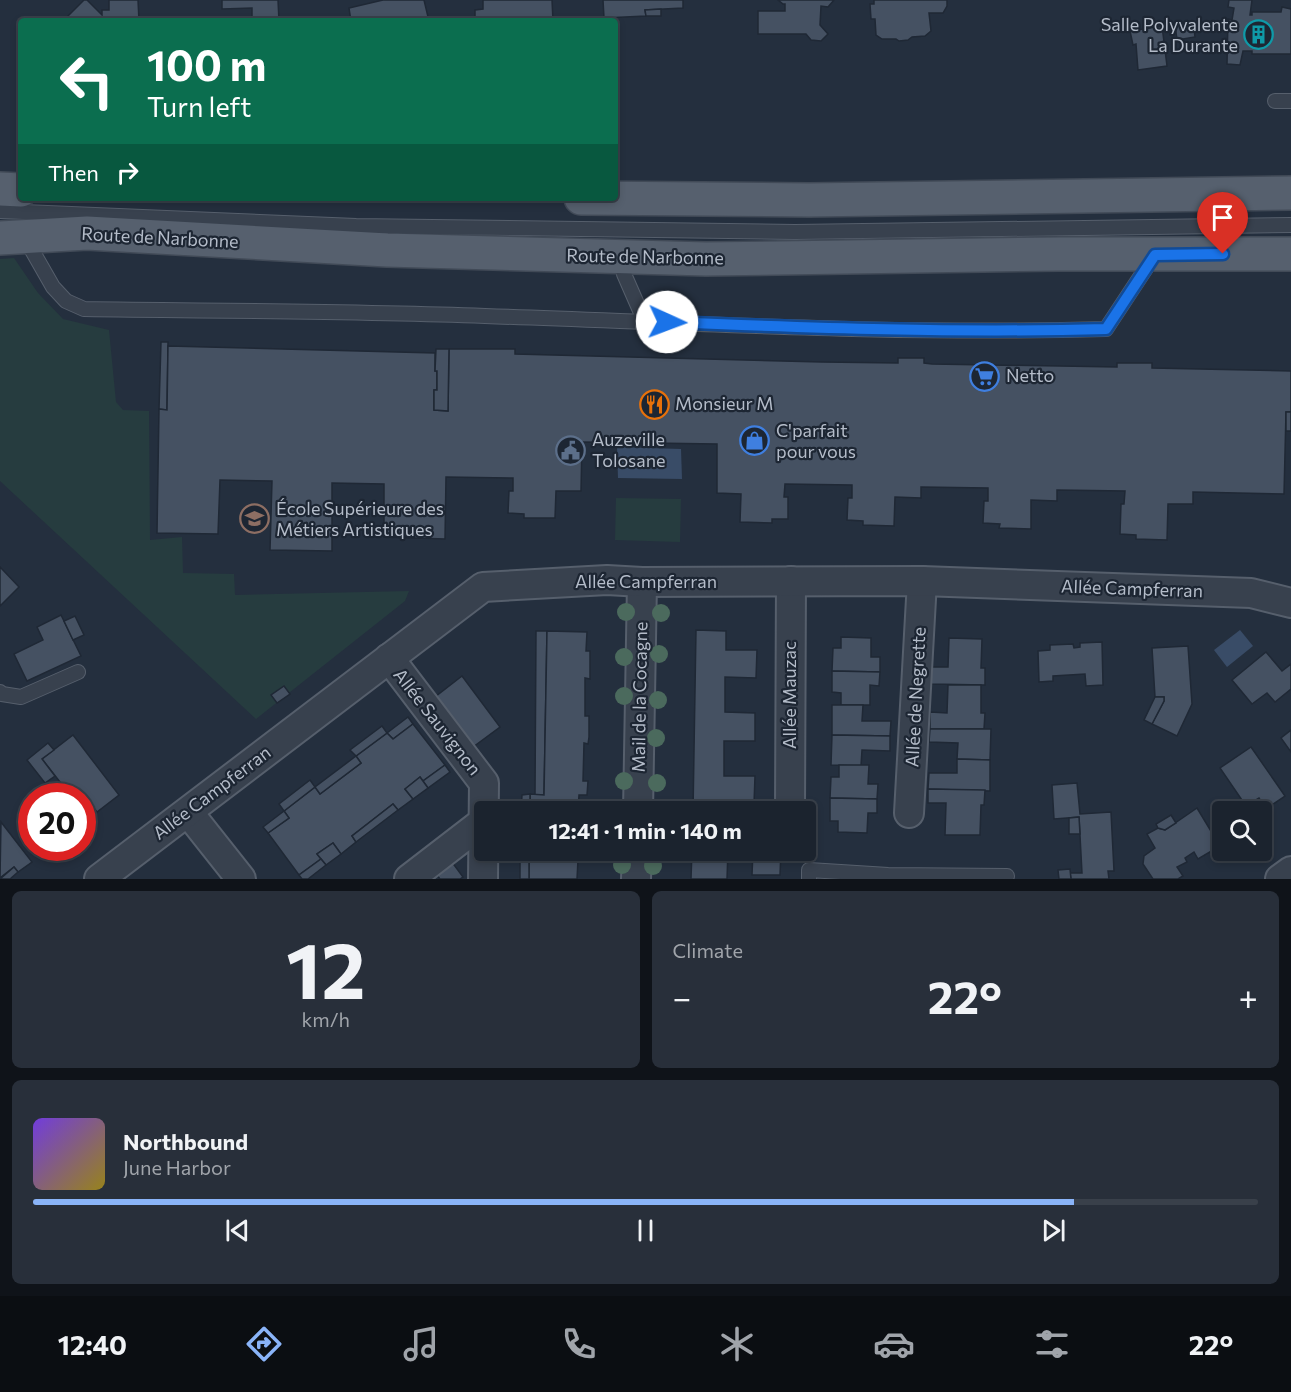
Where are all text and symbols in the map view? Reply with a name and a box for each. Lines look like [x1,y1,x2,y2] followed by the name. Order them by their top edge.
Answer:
[1101,13,1238,56] place label: Salle Polyvalente La Durante
[1243,19,1275,51] building icon: Salle Polyvalente La Durante
[147,38,267,90] text: 100 m
[48,42,126,120] icon: left
[147,90,251,123] text: Turn left
[111,156,144,189] icon: right
[48,159,99,186] text: Then
[1197,192,1248,254] pin
[1206,201,1239,234] icon: arrive
[81,222,239,252] street label: Route de Narbonne
[566,244,724,268] street label: Route de Narbonne
[635,290,699,354] position arrow
[969,360,1001,392] supermarket icon: Netto
[1006,364,1054,386] place label: Netto
[638,388,670,420] restaurant icon: Monsieur M
[675,392,774,414] place label: Monsieur M
[776,419,856,462] place label: C'parfait pour vous
[739,425,771,457] shop icon: C'parfait pour vous
[592,428,665,471] place label: Auzeville Tolosane
[555,434,587,466] public building icon: Auzeville Tolosane
[276,497,444,540] place label: École Supérieure des Métiers Artistiques
[239,503,271,535] school or university icon: École Supérieure des Métiers Artistiques
[575,570,717,592] street label: Allée Campferran
[1061,575,1203,601] street label: Allée Campferran
[627,621,651,773] street label: Mail de la Cocagne
[900,626,930,768] street label: Allée de Negrette
[778,641,800,749] street label: Allée Mauzac
[389,664,486,779] street label: Allée Sauvignon
[148,741,275,844] street label: Allée Campferran
[18,783,96,861] speed limit sign: 20
[1212,801,1272,861] map controls
[1212,801,1272,861] button: search
[548,817,742,844] text: 12:41 · 1 min · 140 m
[286,920,366,1015] text: 12
[673,938,743,962] text: Climate
[928,968,1002,1023] text: 22°
[673,976,691,1017] text: −
[1239,976,1258,1017] text: +
[301,1007,350,1031] text: km/h
[123,1128,248,1155] text: Northbound
[123,1155,231,1179] text: June Harbor
[221,1214,254,1247] icon: previous
[629,1214,662,1247] icon: pause
[1037,1214,1070,1247] icon: next
[243,1323,285,1365] icon: directions
[400,1323,442,1365] icon: music
[558,1323,600,1365] icon: phone
[716,1323,758,1365] icon: climate
[873,1323,915,1365] icon: car
[1031,1323,1073,1365] icon: filters
[58,1328,127,1361] text: 12:40
[1189,1328,1233,1361] text: 22°

